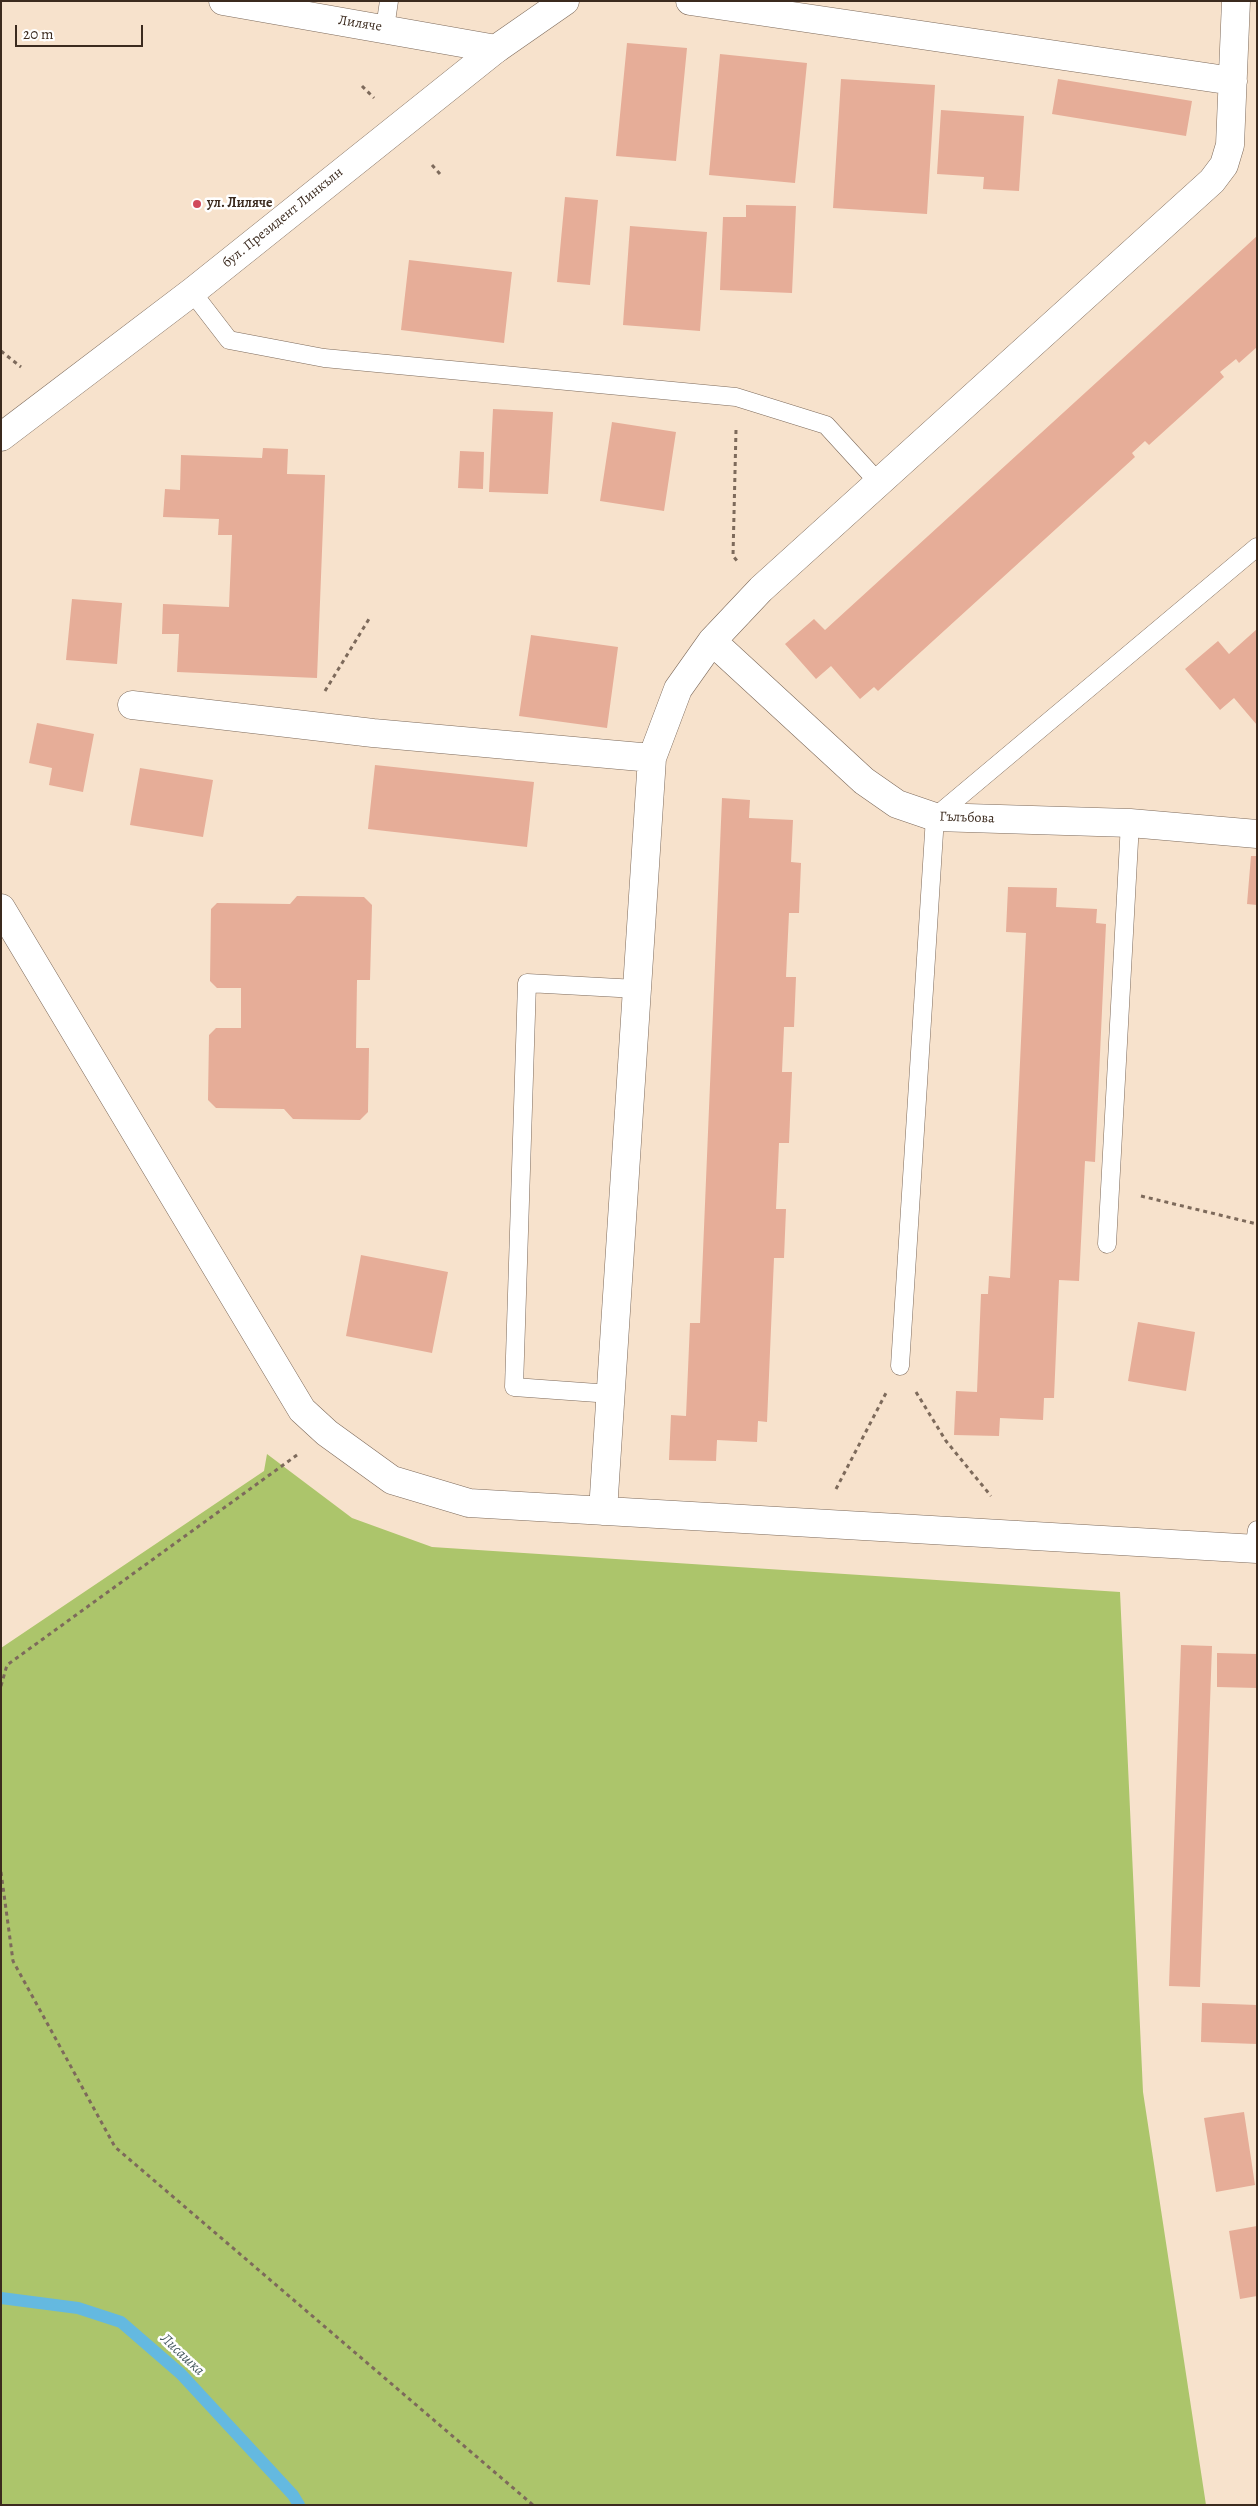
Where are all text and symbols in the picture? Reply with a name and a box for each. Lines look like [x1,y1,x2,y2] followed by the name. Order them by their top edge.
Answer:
[337,12,383,36] street label: Лиляче
[18,15,145,47] scale bar
[23,24,54,44] text: 20 m
[219,164,347,272] street label: бул. Президент Линкълн
[207,196,273,212] place label: ул. Лиляче
[191,198,203,210] marker: ул. Лиляче
[939,809,995,827] street label: Гълъбова
[156,2330,208,2380] water label: Лисашка

